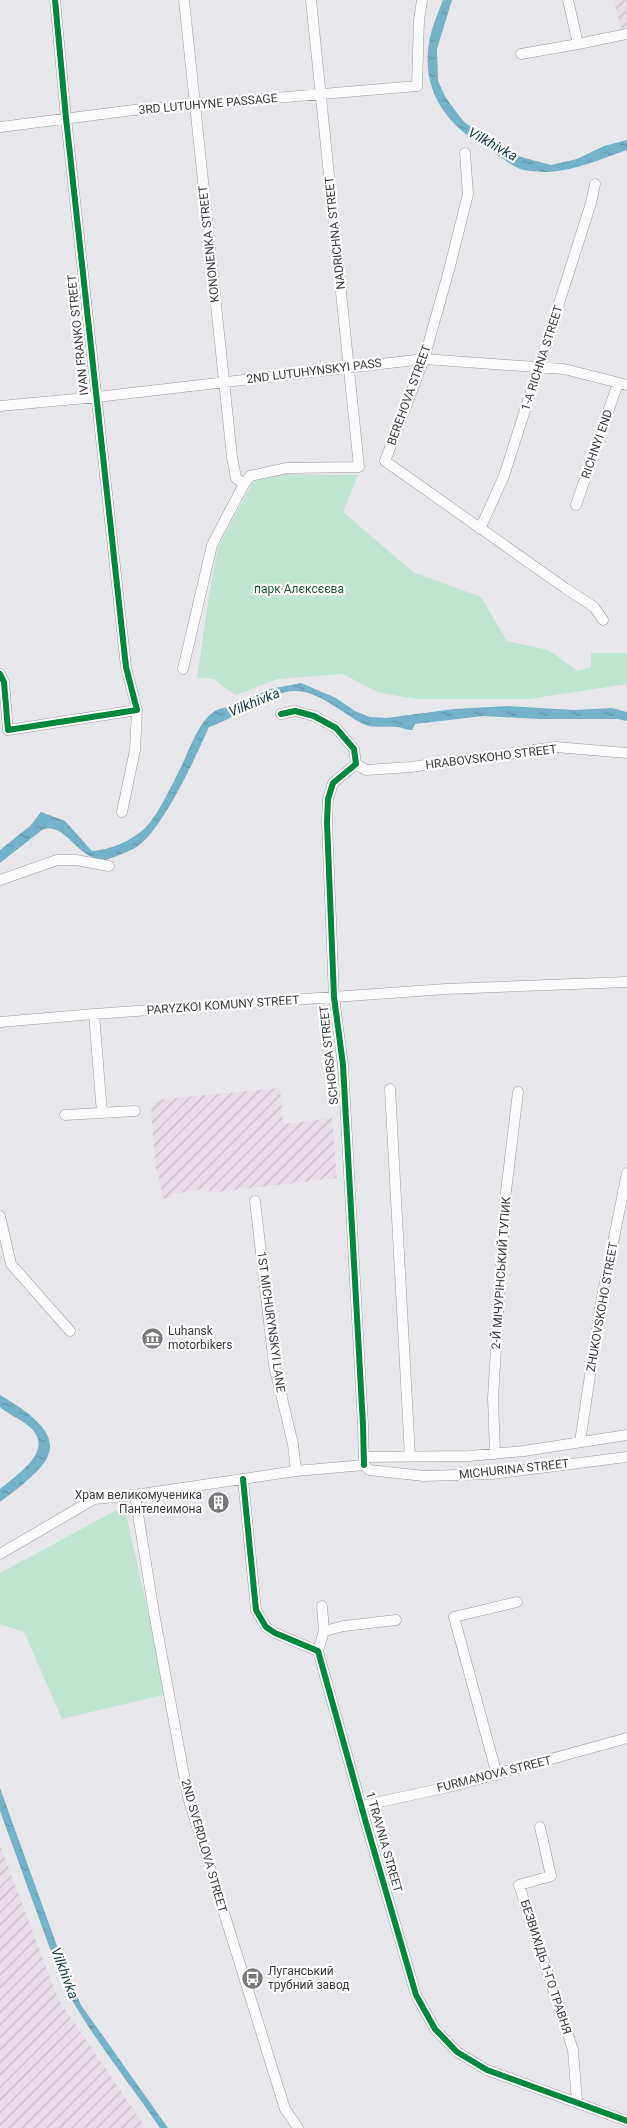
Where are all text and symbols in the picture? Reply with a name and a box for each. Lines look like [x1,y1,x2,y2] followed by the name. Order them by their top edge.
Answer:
[138,91,278,117] street label: 3RD LUTUHYNE PASSAGE
[466,124,520,164] water label: Vilkhivka
[322,176,348,290] street label: NADRICHNA STREET
[196,185,222,303] street label: KONONENKA STREET
[65,274,91,396] street label: IVAN FRANKO STREET
[518,304,566,412] street label: 1-A RICHNA STREET
[384,343,434,447] street label: BEREHOVA STREET
[246,356,382,386] street label: 2ND LUTUHYNSKYI PASS
[579,408,615,480] street label: RICHNYI END
[254,582,344,596] park label: парк Алєксєєва
[226,685,282,719] water label: Vilkhivka
[425,742,557,772] street label: HRABOVSKOHO STREET
[146,993,300,1017] street label: PARYZKOI KOMUNY STREET
[317,1005,341,1105] street label: SCHORSA STREET
[488,1196,513,1350] street label: 2-Й МІЧУРІНСЬКИЙ ТУПИК
[584,1241,620,1373] street label: ZHUKOVSKOHO STREET
[254,1251,288,1394] street label: 1ST MICHURYNSKYI LANE
[168,1324,232,1352] place label: Luhansk motorbikers
[140,1326,164,1350] museum icon: Luhansk motorbikers
[458,1456,570,1482] street label: MICHURINA STREET
[75,1488,202,1516] place label: Храм великомученика Пантелеимона
[206,1490,230,1514] building icon: Храм великомученика Пантелеимона
[435,1753,553,1795] street label: FURMANOVA STREET
[178,1778,230,1914] street label: 2ND SVERDLOVA STREET
[363,1790,405,1894] street label: 1 TRAVNIA STREET
[518,1898,574,2036] street label: БЕЗВИХІДЬ 1-ГО ТРАВНЯ
[48,1945,82,2001] water label: Vilkhivka
[268,1964,350,1992] place label: Луганський трубний завод
[240,1966,264,1990] bus stop icon: Луганський трубний завод

